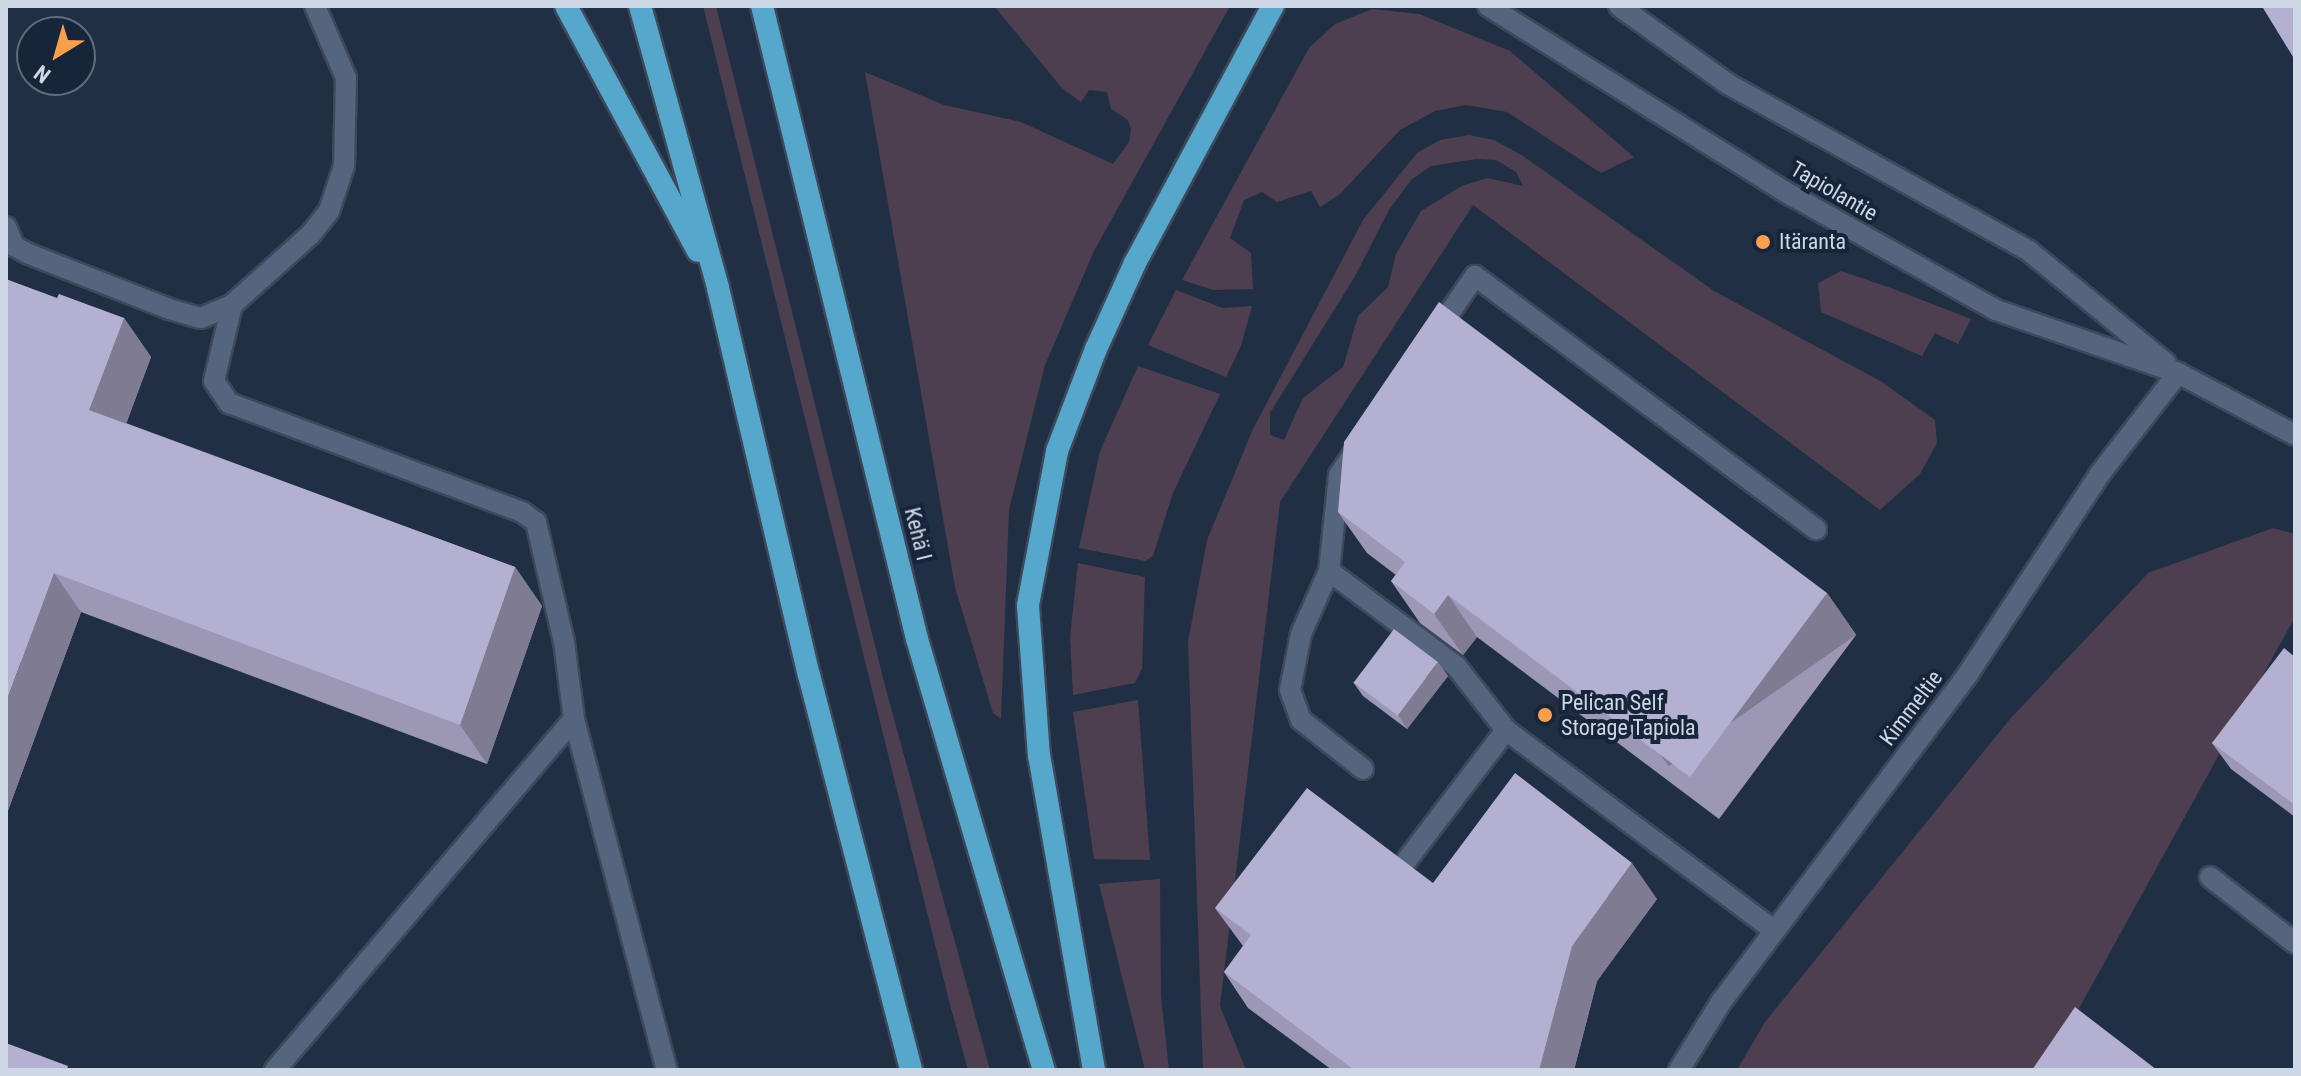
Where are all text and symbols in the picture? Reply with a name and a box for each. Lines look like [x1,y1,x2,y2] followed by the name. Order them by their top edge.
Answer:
[16,16,96,96] north arrow
[30,60,55,88] text: N
[1786,156,1882,226] street label: Tapiolantie
[1779,229,1846,255] place label: Itäranta
[1754,233,1772,251] marker: Itäranta
[899,505,937,563] street label: Kehä I
[1874,665,1948,751] street label: Kimmeltie
[1561,689,1696,740] place label: Pelican Self Storage Tapiola
[1536,706,1554,724] marker: Pelican Self Storage Tapiola

